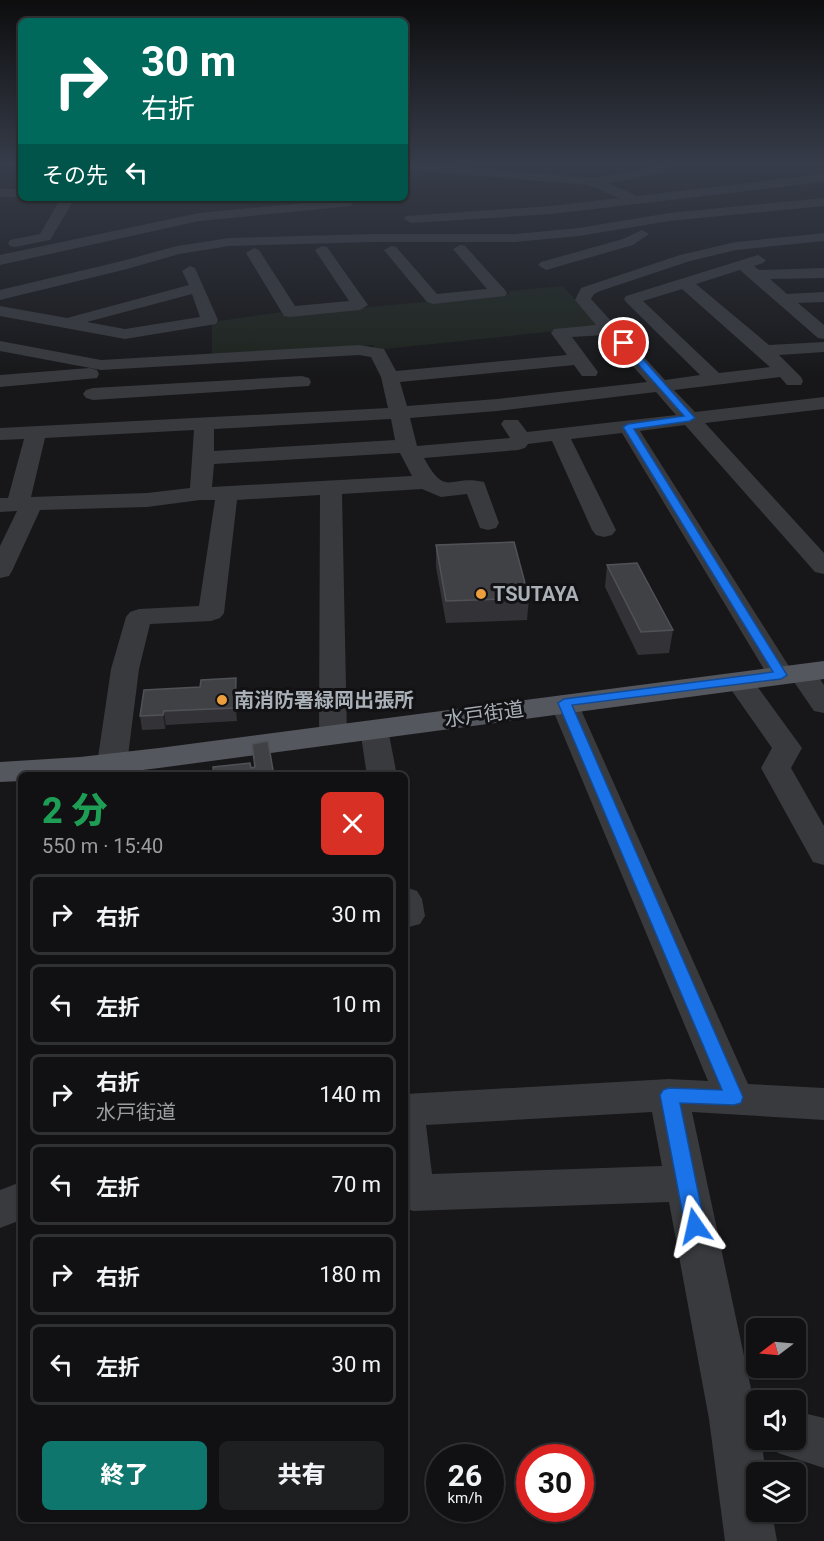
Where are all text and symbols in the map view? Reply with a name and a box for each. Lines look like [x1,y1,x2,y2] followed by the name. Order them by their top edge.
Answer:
[141,37,236,86] text: 30 m
[42,42,120,120] icon: right
[141,93,195,125] text: 右折
[120,156,153,189] icon: left
[42,163,108,188] text: その先
[598,317,649,368] pin
[607,326,640,359] icon: arrive
[493,582,579,606] place label: TSUTAYA
[474,587,488,601] marker: TSUTAYA
[234,688,414,712] place label: 南消防署緑岡出張所
[215,693,229,707] marker: 南消防署緑岡出張所
[443,697,525,731] street label: 水戸街道
[42,790,108,832] text: 2 分
[321,792,384,855] button: close
[42,834,163,858] text: 550 m · 15:40
[45,898,78,931] icon: right
[332,902,381,927] text: 30 m
[96,905,140,930] text: 右折
[45,988,78,1021] icon: left
[332,992,381,1017] text: 10 m
[96,995,140,1020] text: 左折
[96,1070,140,1095] text: 右折
[45,1078,78,1111] icon: right
[319,1082,381,1107] text: 140 m
[96,1100,176,1124] text: 水戸街道
[45,1168,78,1201] icon: left
[332,1172,381,1197] text: 70 m
[96,1175,140,1200] text: 左折
[663,1194,727,1258] position arrow
[45,1258,78,1291] icon: right
[319,1262,381,1287] text: 180 m
[96,1265,140,1290] text: 右折
[746,1318,806,1378] north arrow
[746,1318,806,1522] map controls
[45,1348,78,1381] icon: left
[332,1352,381,1377] text: 30 m
[96,1355,140,1380] text: 左折
[746,1390,806,1450] button: sound
[42,1441,207,1510] button: 終了
[219,1441,384,1510] button: 共有
[516,1444,594,1522] speed limit sign: 30
[448,1458,482,1493] text: 26
[746,1462,806,1522] button: layers
[447,1489,483,1507] text: km/h

